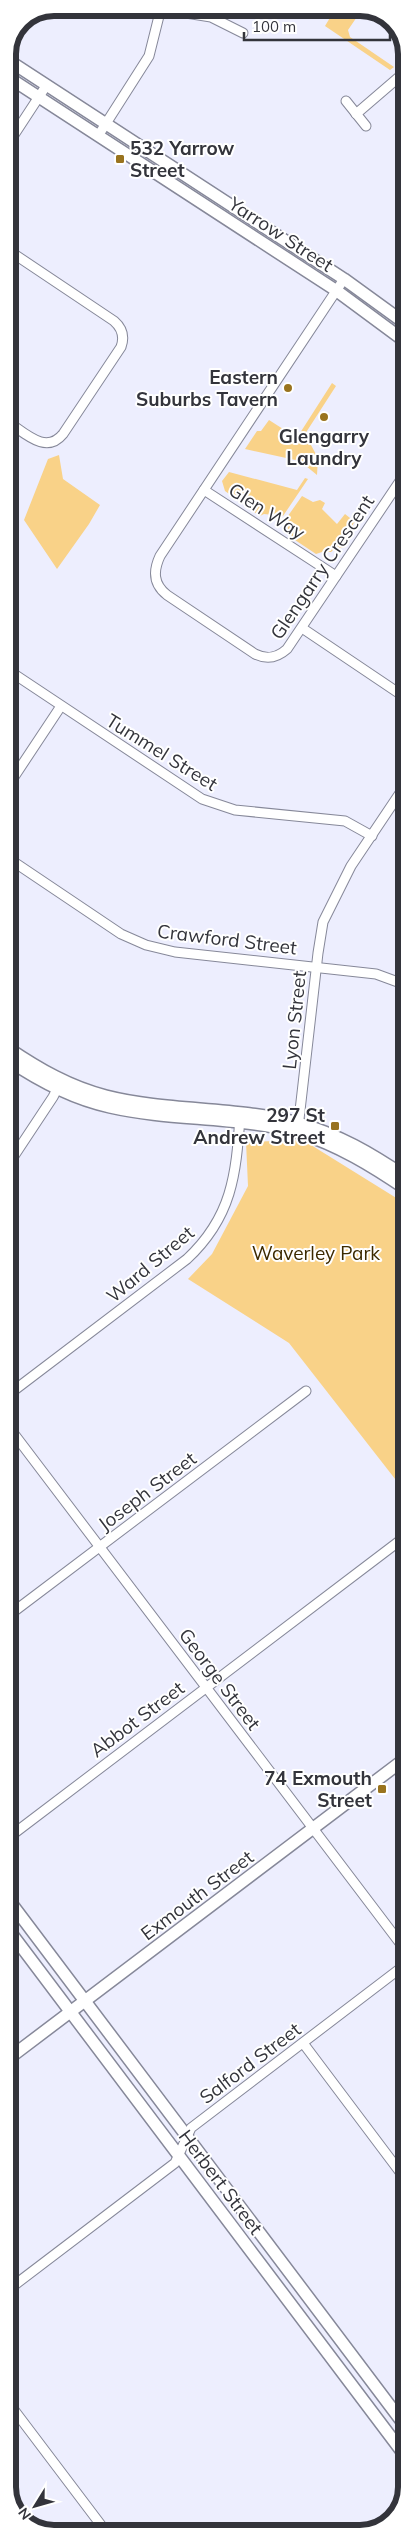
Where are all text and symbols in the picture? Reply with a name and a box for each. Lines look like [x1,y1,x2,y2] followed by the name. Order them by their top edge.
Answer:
[244,10,390,42] scale bar
[252,17,296,36] text: 100 m
[130,136,234,182] place label: 532 Yarrow Street
[114,153,126,165] marker: 532 Yarrow Street
[223,191,338,277] street label: Yarrow Street
[136,365,278,411] place label: Eastern Suburbs Tavern
[282,382,294,394] marker: Eastern Suburbs Tavern
[318,411,330,423] marker: Glengarry Laundry
[279,424,370,470] place label: Glengarry Laundry
[224,477,310,545] street label: Glen Way
[265,490,379,644] street label: Glengarry Crescent
[102,708,222,796] street label: Tummel Street
[156,919,298,960] street label: Crawford Street
[277,969,311,1070] street label: Lyon Street
[193,1103,325,1149] place label: 297 St Andrew Street
[329,1120,341,1132] marker: 297 St Andrew Street
[101,1220,199,1308] street label: Ward Street
[252,1241,380,1265] park label: Waverley Park
[93,1446,201,1536] street label: Joseph Street
[174,1623,266,1735] street label: George Street
[85,1676,189,1762] street label: Abbot Street
[264,1766,372,1812] place label: 74 Exmouth Street
[376,1783,388,1795] marker: 74 Exmouth Street
[136,1845,258,1945] street label: Exmouth Street
[195,2017,306,2109] street label: Salford Street
[174,2125,268,2239] street label: Herbert Street
[10,2481,60,2531] north arrow
[14,2504,35,2523] text: N

